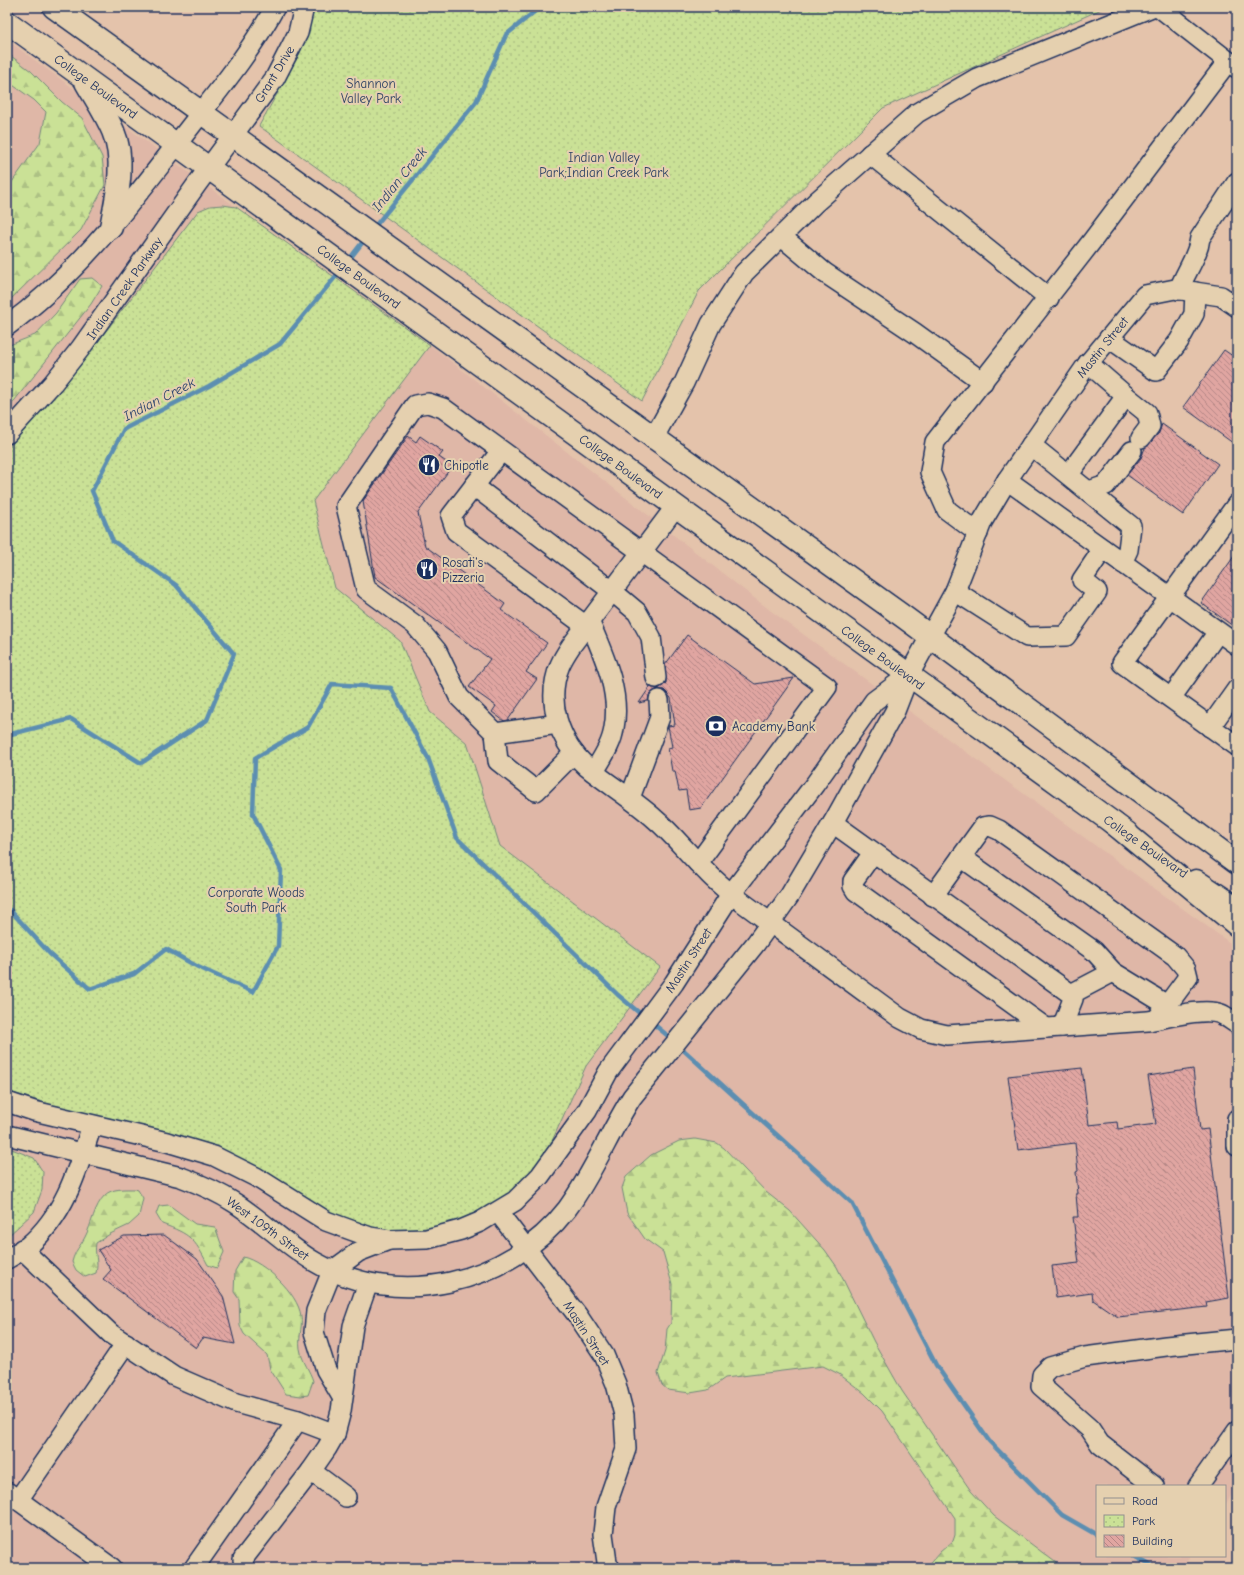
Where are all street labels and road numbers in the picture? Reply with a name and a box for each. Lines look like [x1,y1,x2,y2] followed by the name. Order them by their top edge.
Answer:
[251,42,298,106] street label: Grant Drive
[51,51,140,122] street label: College Boulevard
[83,234,166,343] street label: Indian Creek Parkway
[314,241,403,312] street label: College Boulevard
[1073,313,1132,381] street label: Mastin Street
[576,431,665,502] street label: College Boulevard
[838,622,927,693] street label: College Boulevard
[1101,812,1191,881] street label: College Boulevard
[662,924,715,995] street label: Mastin Street
[224,1194,313,1264] street label: West 109th Street
[560,1298,614,1369] street label: Mastin Street

